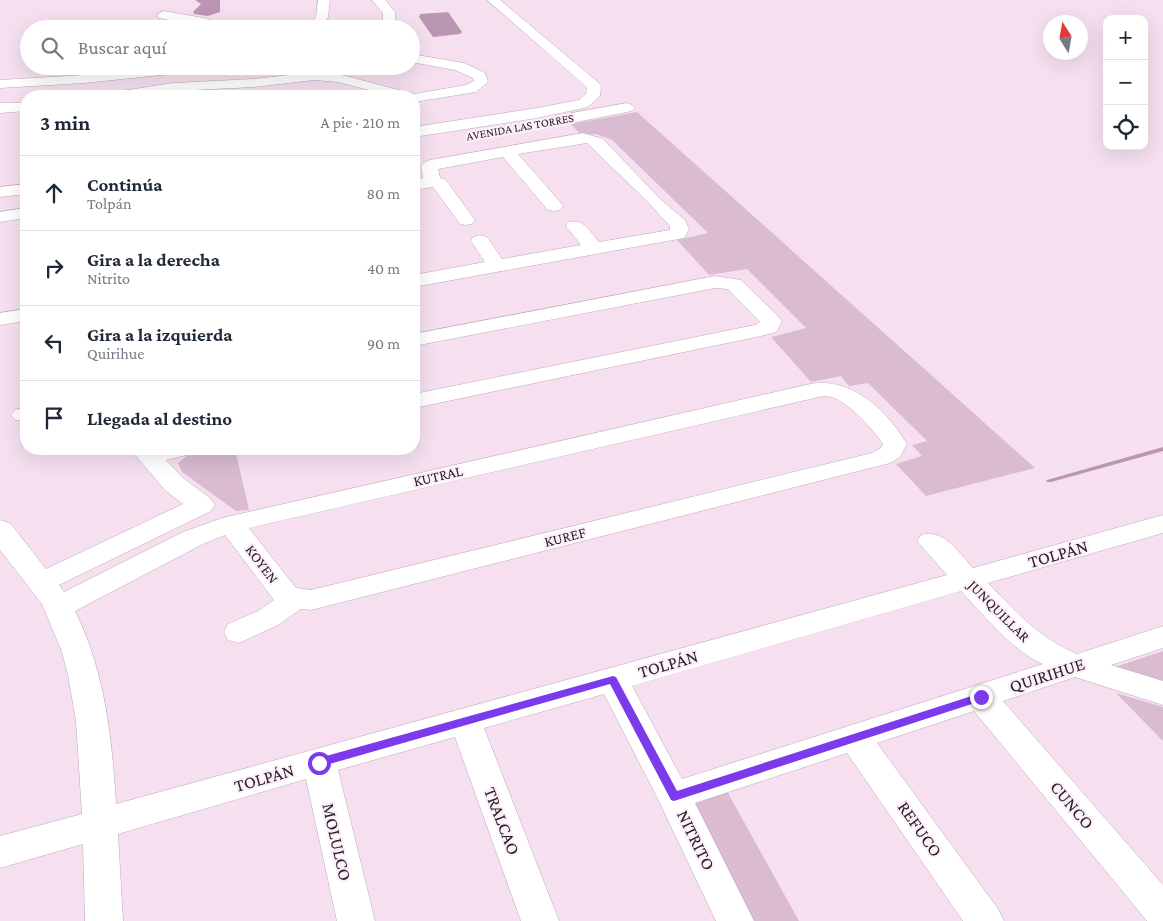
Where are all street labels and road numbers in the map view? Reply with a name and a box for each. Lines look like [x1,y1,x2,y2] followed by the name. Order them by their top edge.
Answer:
[465,111,575,143] street label: AVENIDA LAS TORRES
[412,462,465,489] street label: KUTRAL
[543,524,588,550] street label: KUREF
[1026,536,1090,572] street label: TOLPÁN
[242,542,282,586] street label: KOYEN
[963,576,1033,646] street label: JUNQUILLAR
[636,646,700,682] street label: TOLPÁN
[1007,653,1087,697] street label: QUIRIHUE
[232,760,296,796] street label: TOLPÁN
[1046,777,1098,833] street label: CUNCO
[480,784,524,858] street label: TRALCAO
[894,797,946,861] street label: REFUCO
[318,801,356,883] street label: MOLULCO
[673,807,719,873] street label: NITRITO

